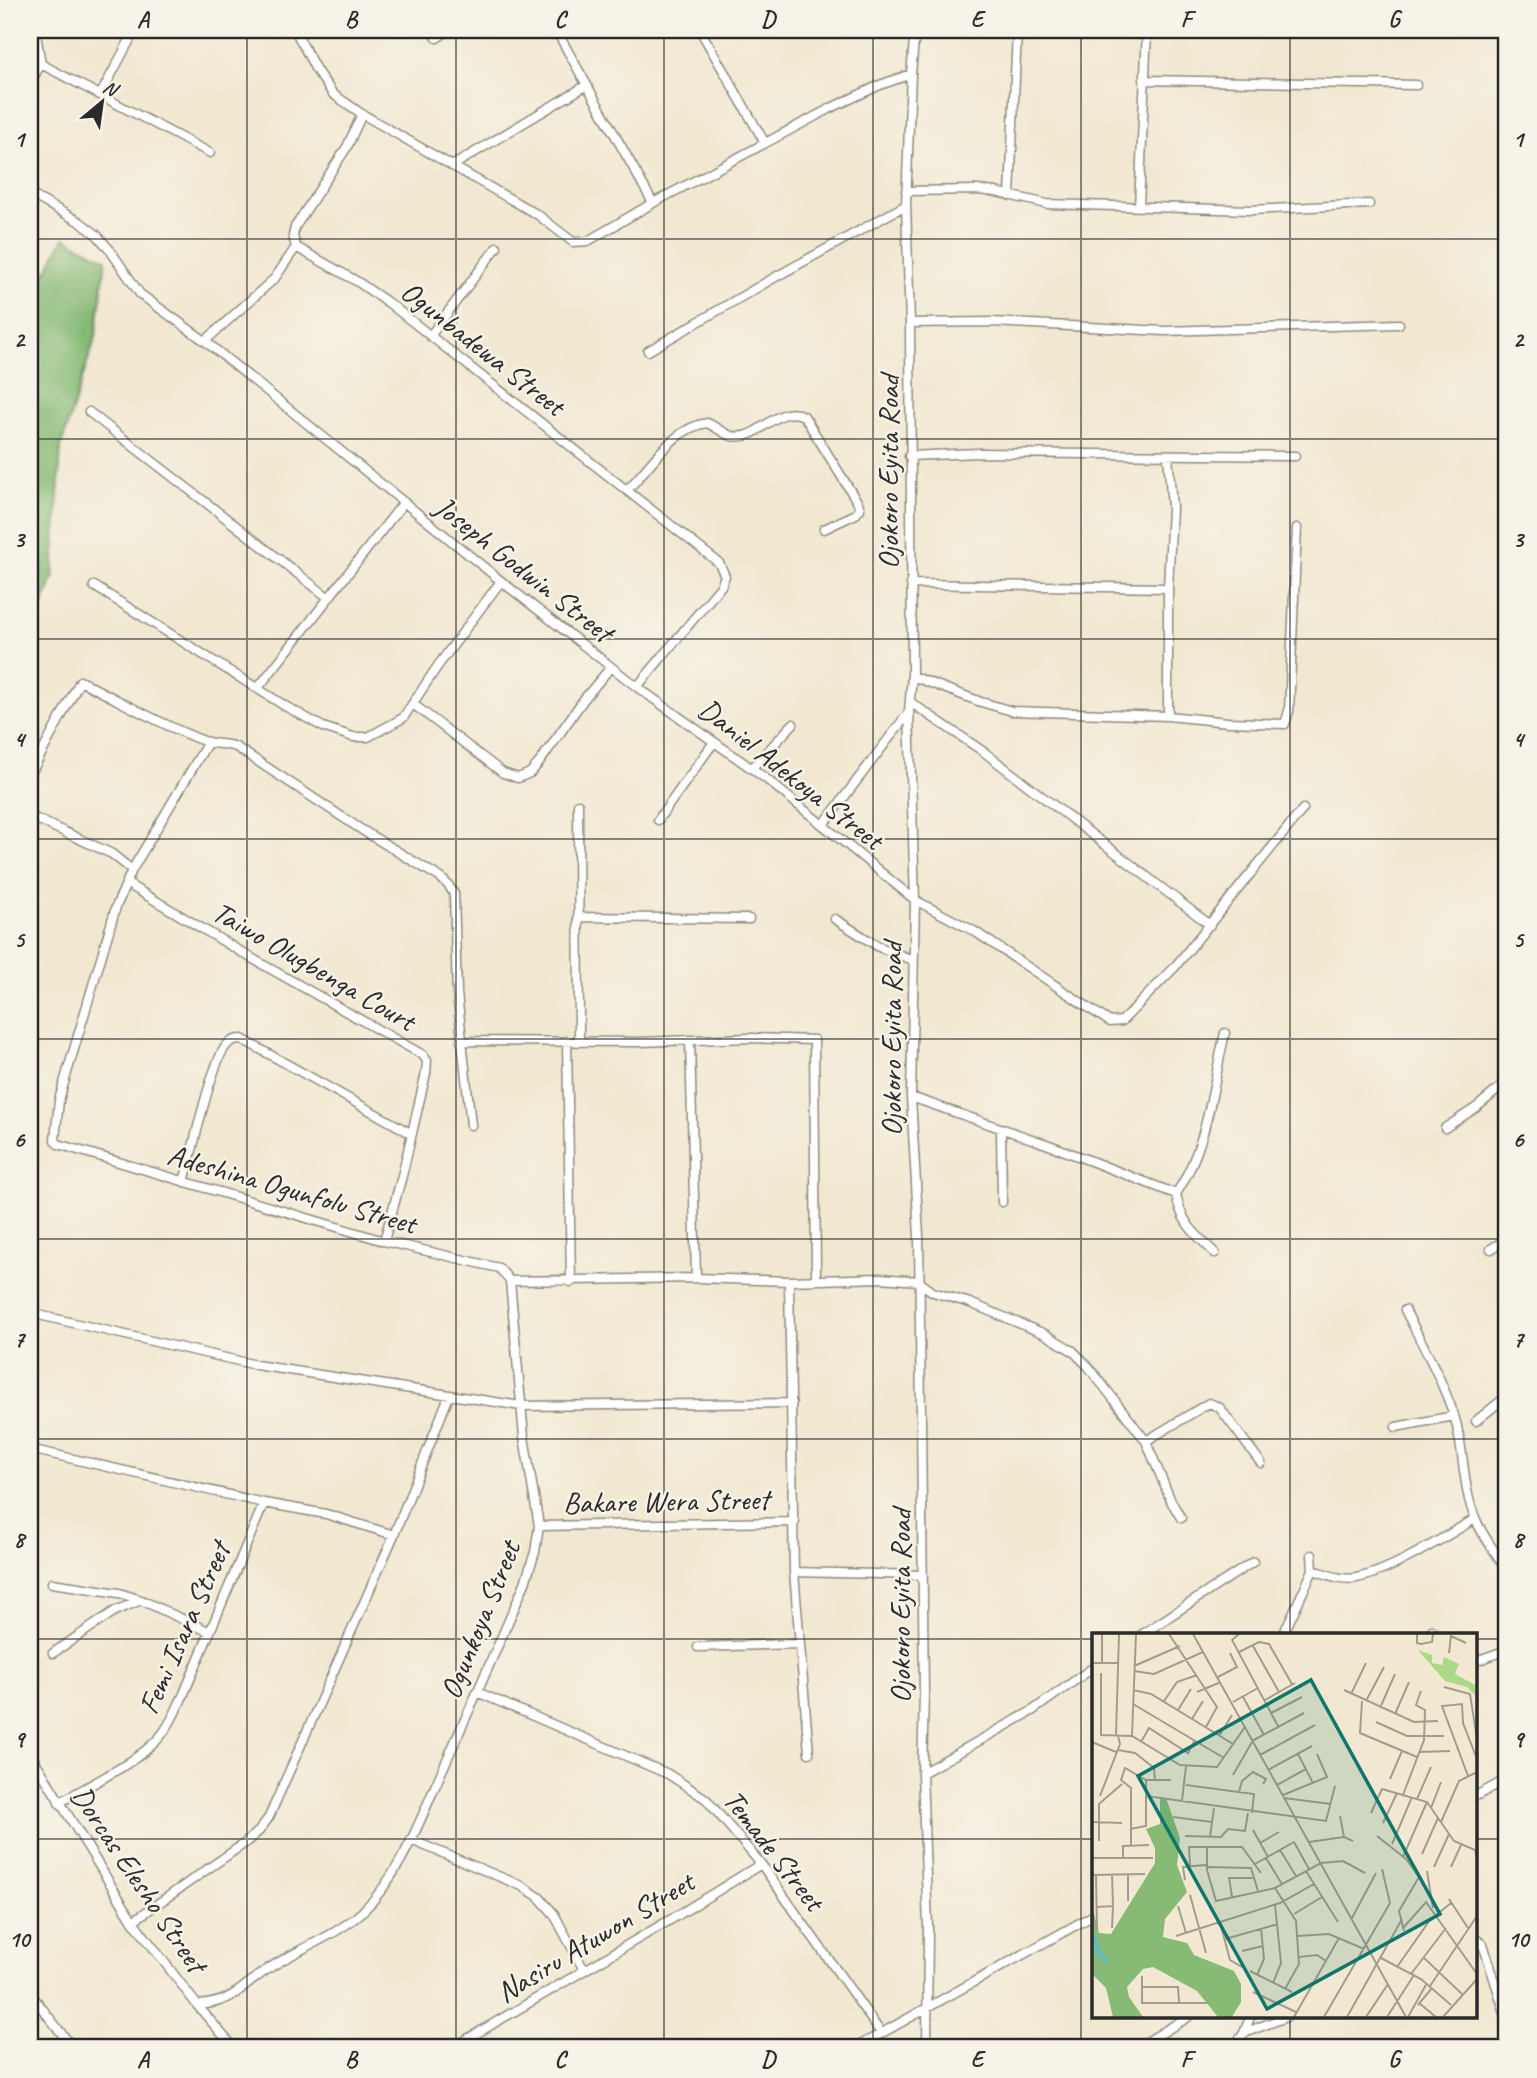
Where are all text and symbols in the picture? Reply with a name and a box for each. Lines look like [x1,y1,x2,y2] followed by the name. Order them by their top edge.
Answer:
[137,5,151,34] text: A
[345,5,359,34] text: B
[555,5,569,34] text: C
[761,5,777,34] text: D
[971,5,987,34] text: E
[1181,5,1197,34] text: F
[1388,5,1403,34] text: G
[66,66,136,136] north arrow
[99,75,124,103] text: N
[14,125,27,154] text: 1
[1513,125,1526,154] text: 1
[393,272,575,426] street label: Ogunbadewa Street
[14,325,27,354] text: 2
[1513,325,1526,354] text: 2
[869,371,907,569] street label: Ojokoro Eyita Road
[426,486,624,653] street label: Joseph Godwin Street
[14,525,27,554] text: 3
[1513,525,1526,554] text: 3
[691,690,893,860] street label: Daniel Adekoya Street
[14,725,27,754] text: 4
[1513,725,1526,754] text: 4
[206,893,425,1041] street label: Taiwo Olugbenga Court
[14,925,26,954] text: 5
[1513,925,1525,954] text: 5
[872,938,910,1136] street label: Ojokoro Eyita Road
[14,1125,27,1154] text: 6
[1513,1125,1526,1154] text: 6
[163,1135,424,1243] street label: Adeshina Ogunfolu Street
[14,1325,27,1354] text: 7
[1513,1325,1526,1354] text: 7
[563,1480,773,1522] street label: Bakare Wera Street
[881,1505,919,1703] street label: Ojokoro Eyita Road
[14,1525,27,1554] text: 8
[1513,1525,1526,1554] text: 8
[129,1533,240,1720] street label: Femi Isara Street
[431,1533,530,1704] street label: Ogunkoya Street
[1092,1633,1478,2018] inset map
[14,1725,27,1754] text: 9
[1513,1725,1526,1754] text: 9
[63,1779,218,1983] street label: Dorcas Elesho Street
[715,1782,835,1921] street label: Temade Street
[489,1862,703,2011] street label: Nasiru Atuwon Street
[9,1925,32,1954] text: 10
[1508,1925,1531,1954] text: 10
[137,2045,151,2074] text: A
[345,2045,359,2074] text: B
[555,2045,569,2074] text: C
[761,2045,777,2074] text: D
[971,2045,987,2074] text: E
[1181,2045,1197,2074] text: F
[1388,2045,1403,2074] text: G

